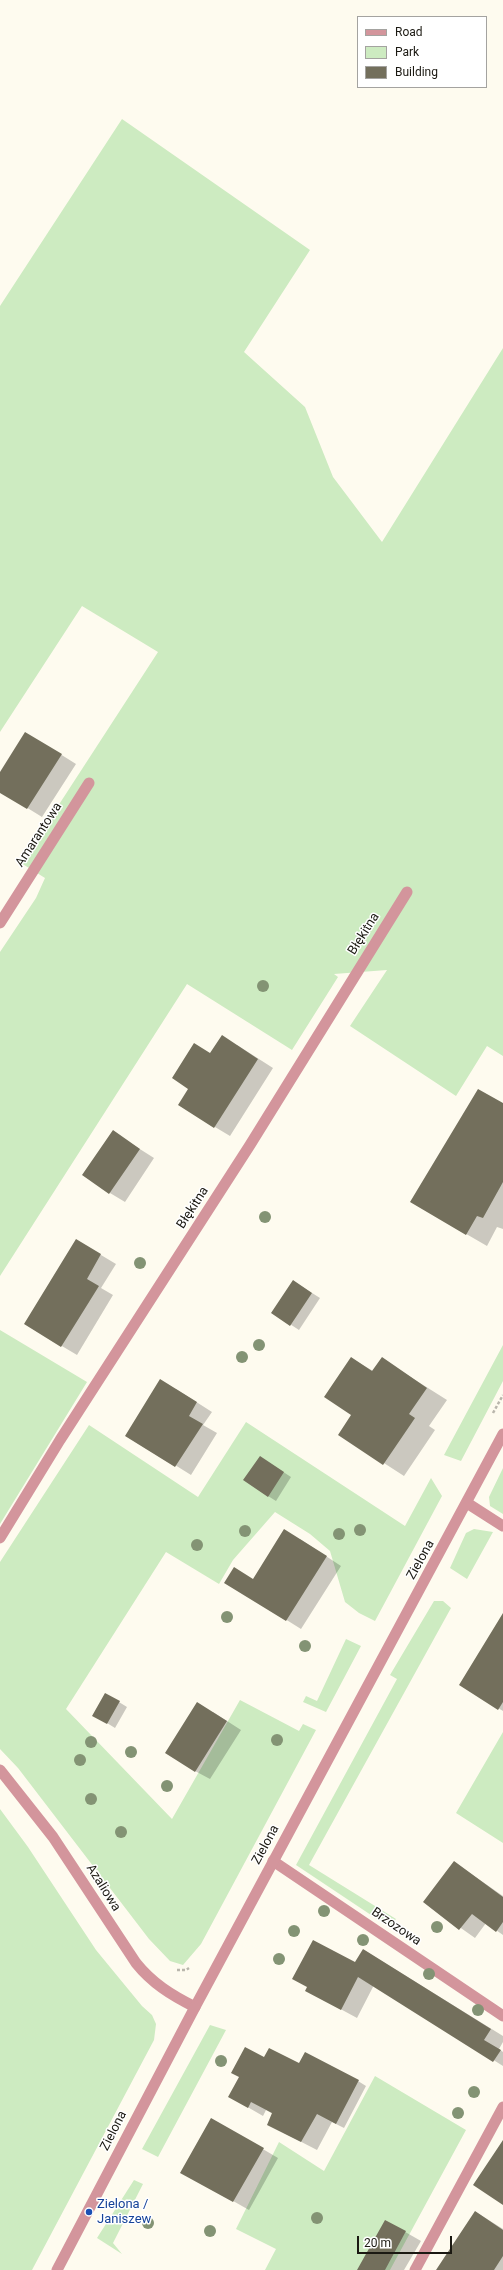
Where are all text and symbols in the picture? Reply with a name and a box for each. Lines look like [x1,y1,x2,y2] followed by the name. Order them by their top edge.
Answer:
[357,16,487,88] legend
[395,25,423,39] text: Road
[395,45,419,59] text: Park
[395,65,438,79] text: Building
[12,800,66,870] street label: Amarantowa
[345,910,383,958] street label: Błękitna
[174,1184,212,1232] street label: Błękitna
[404,1538,438,1582] street label: Zielona
[249,1823,283,1867] street label: Zielona
[82,1862,124,1914] street label: Azaliowa
[368,1905,424,1949] street label: Brzozowa
[97,2108,131,2154] street label: Zielona
[97,2197,151,2228] place label: Zielona / Janiszew
[84,2207,94,2217] marker: Zielona / Janiszew
[359,2228,454,2254] scale bar
[364,2236,391,2250] text: 20 m

